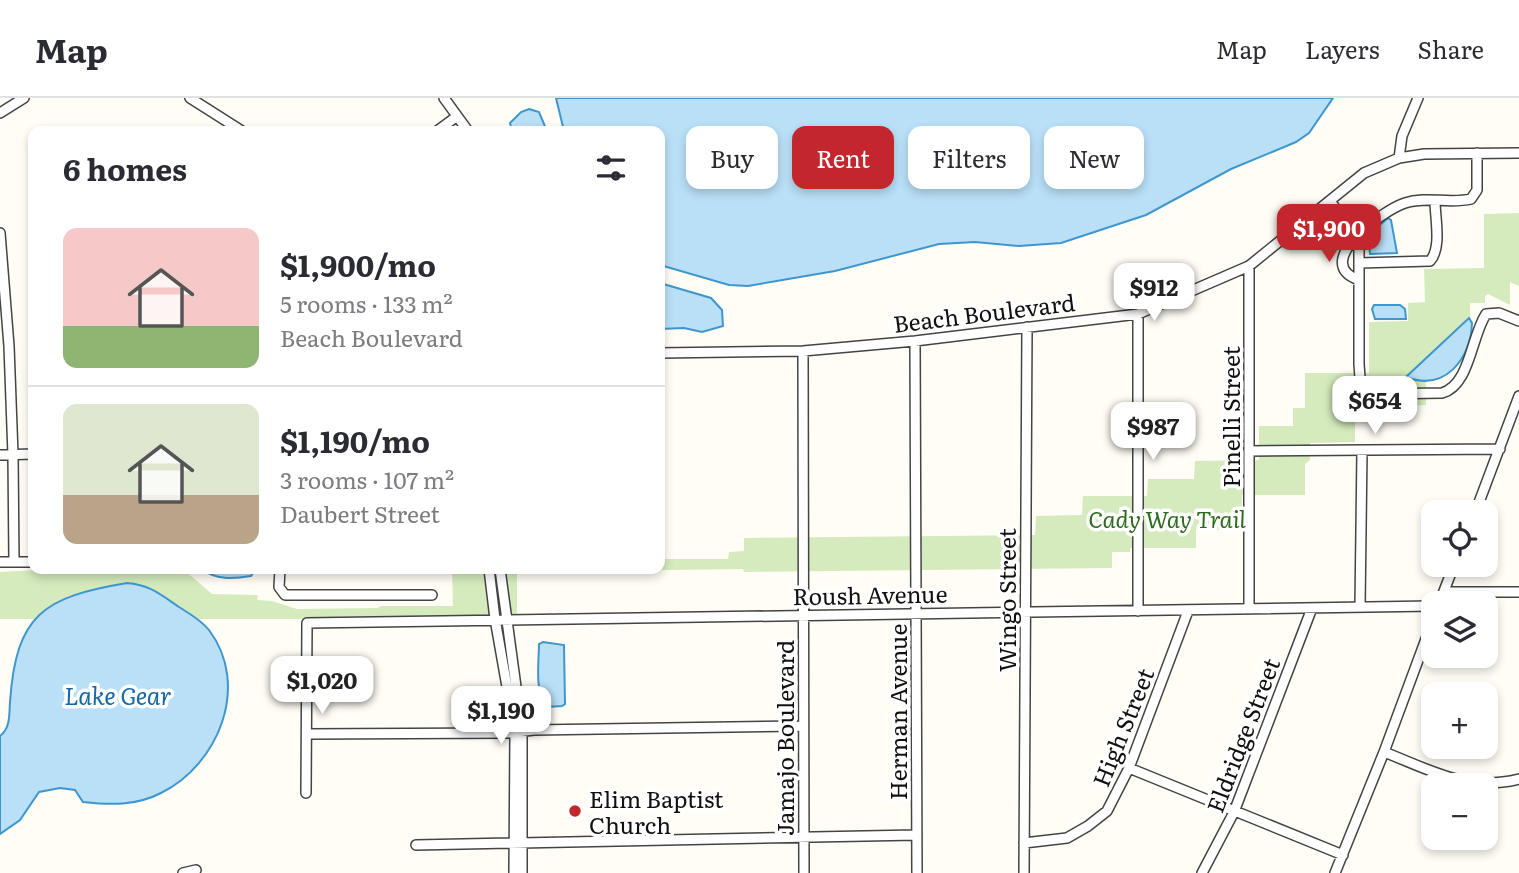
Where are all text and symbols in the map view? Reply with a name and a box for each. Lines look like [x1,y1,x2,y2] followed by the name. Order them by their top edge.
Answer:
[35,24,108,73] text: Map
[1216,31,1267,66] text: Map
[1305,31,1379,66] text: Layers
[1417,31,1484,66] text: Share
[686,126,778,189] chip: Buy
[792,126,894,189] chip: Rent
[908,126,1030,189] chip: Filters
[1044,126,1144,189] chip: New
[63,146,187,190] text: 6 homes
[592,149,630,187] icon: filters
[1272,204,1386,264] pin: $1,900
[1293,210,1365,244] text: $1,900
[280,242,436,286] text: $1,900/mo
[119,256,203,340] icon: home
[1113,264,1195,323] pin: $912
[1130,269,1178,303] text: $912
[891,284,1077,340] street label: Beach Boulevard
[280,286,453,320] text: 5 rooms · 133 m²
[280,320,463,354] text: Beach Boulevard
[1213,345,1247,488] street label: Pinelli Street
[1334,376,1416,436] pin: $654
[1348,382,1402,416] text: $654
[1112,402,1194,462] pin: $987
[1127,408,1179,442] text: $987
[280,418,430,462] text: $1,190/mo
[119,432,203,516] icon: home
[280,462,454,496] text: 3 rooms · 107 m²
[280,496,440,530] text: Daubert Street
[1421,500,1498,850] map controls
[1421,500,1498,577] button: locate
[1088,501,1246,535] park label: Cady Way Trail
[989,527,1023,672] street label: Wingo Street
[792,576,948,612] street label: Roush Avenue
[1421,591,1498,668] button: layers
[880,624,914,800] street label: Herman Avenue
[767,640,801,836] street label: Jamajo Boulevard
[1197,652,1287,817] street label: Eldridge Street
[265,656,379,716] pin: $1,020
[286,662,358,696] text: $1,020
[1083,662,1161,791] street label: High Street
[64,677,172,712] water label: Lake Gear
[1421,682,1498,759] button: +
[444,686,558,746] pin: $1,190
[467,692,535,726] text: $1,190
[1421,773,1498,850] button: −
[589,781,724,841] place label: Elim Baptist Church
[567,803,583,819] marker: Elim Baptist Church

